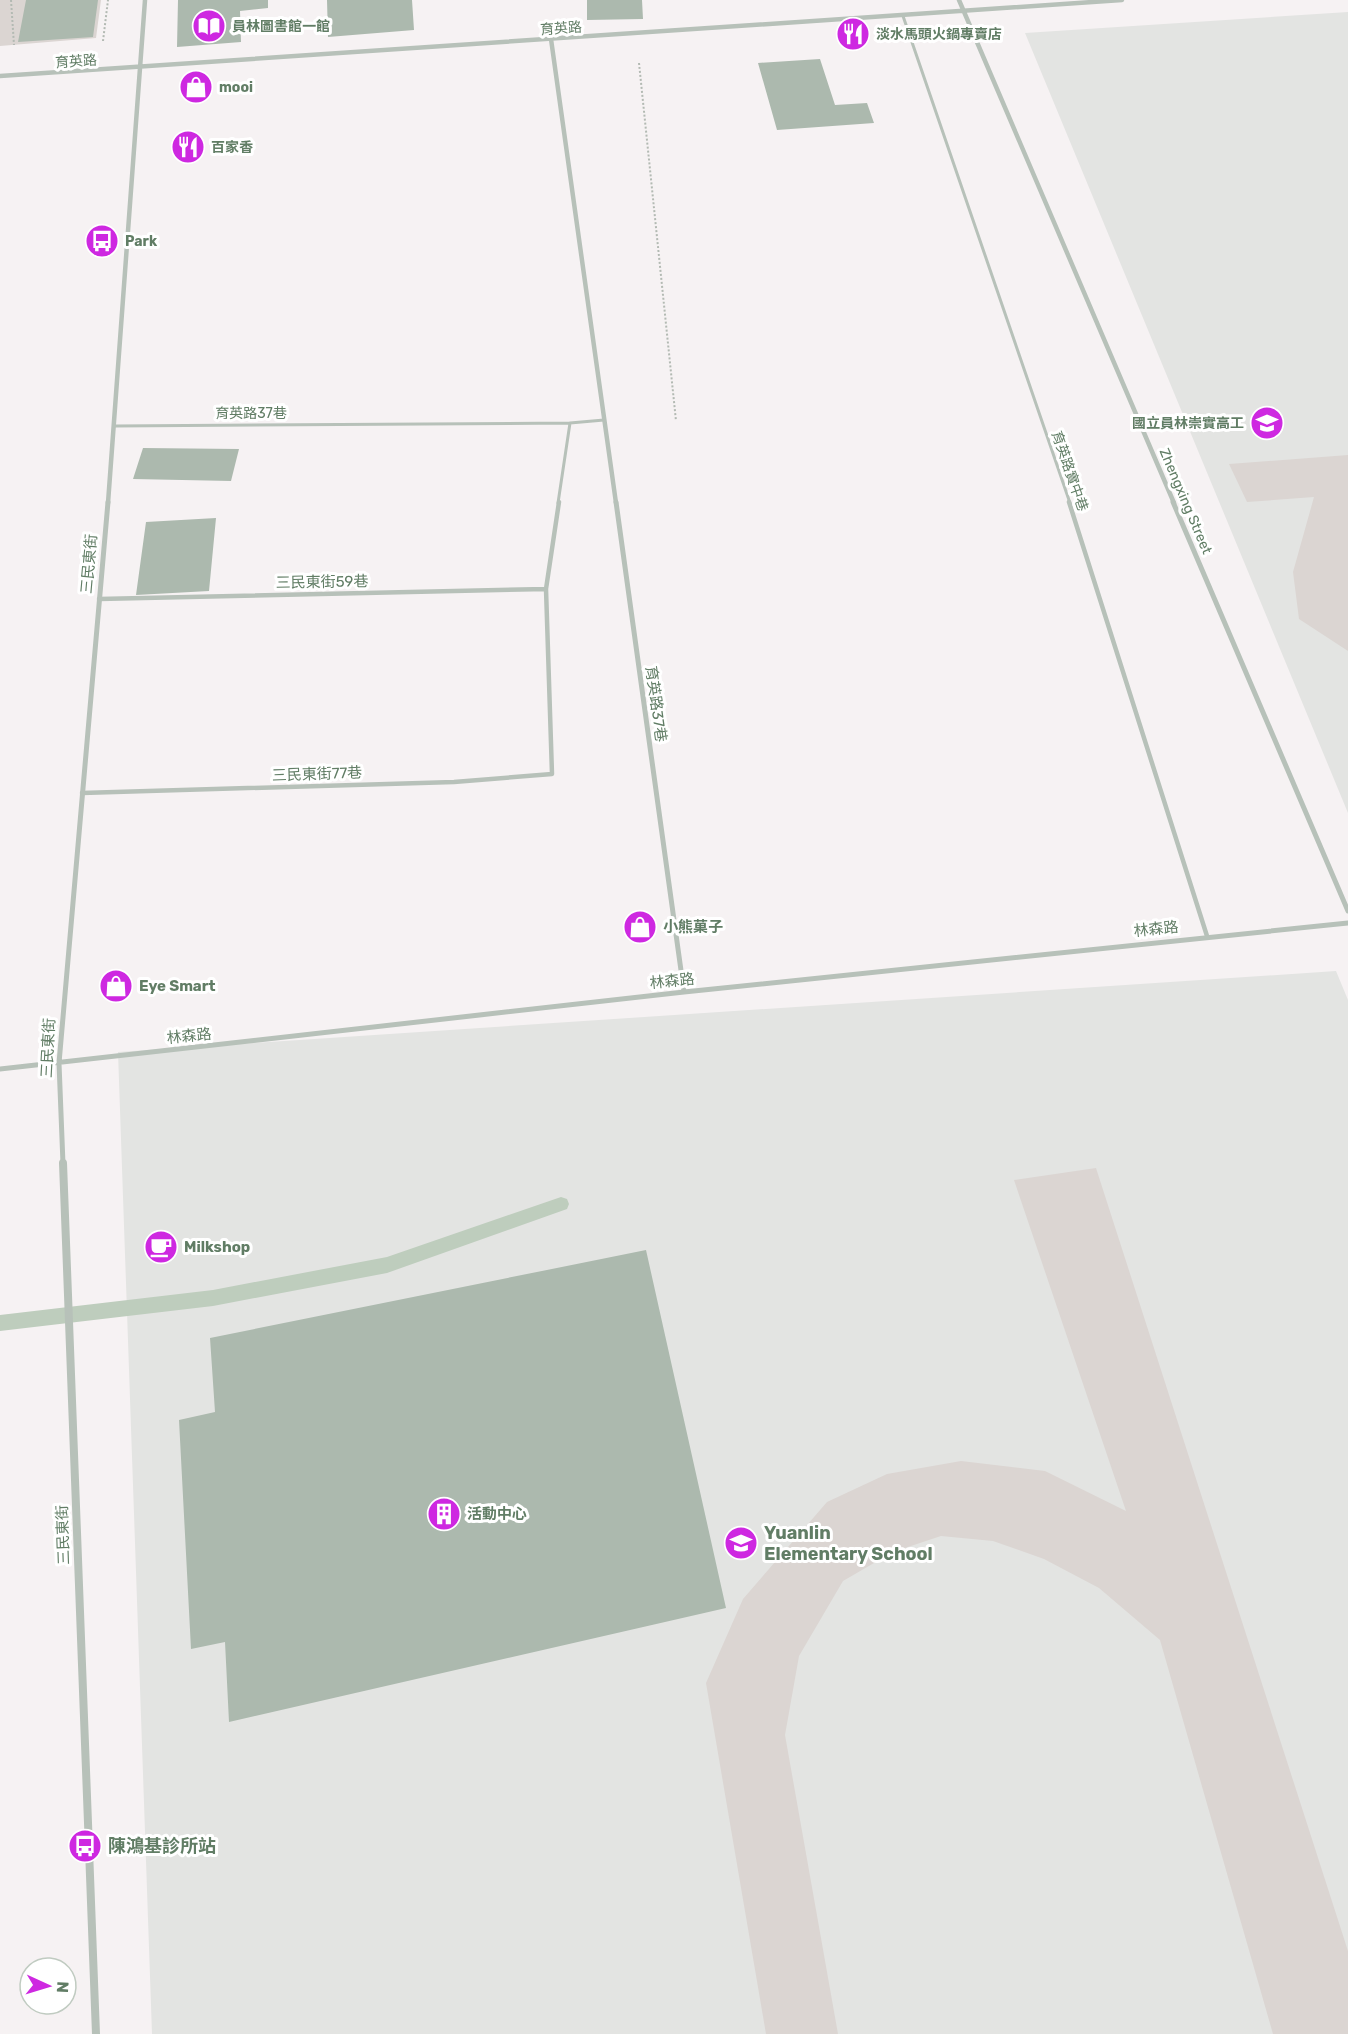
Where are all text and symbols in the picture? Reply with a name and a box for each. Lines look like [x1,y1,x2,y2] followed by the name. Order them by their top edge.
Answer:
[191,8,227,44] library icon: 員林圖書館一館
[835,16,871,52] restaurant icon: 淡水馬頭火鍋專賣店
[232,18,330,35] place label: 員林圖書館一館
[539,19,583,38] street label: 育英路
[876,26,1002,43] place label: 淡水馬頭火鍋專賣店
[54,52,98,71] street label: 育英路
[178,69,214,105] shop icon: mooi
[219,79,253,96] place label: mooi
[170,129,206,165] restaurant icon: 百家香
[211,139,253,156] place label: 百家香
[84,223,120,259] bus stop icon: Park
[125,233,158,250] place label: Park
[215,405,287,422] street label: 育英路37巷
[1249,405,1285,441] school or university icon: 國立員林崇實高工
[1132,415,1244,432] place label: 國立員林崇實高工
[1048,429,1091,514] street label: 育英路實中巷
[1156,446,1216,557] street label: Zhengxing Street
[77,533,101,595] street label: 三民東街
[275,572,369,592] street label: 三民東街59巷
[642,665,670,743] street label: 育英路37巷
[272,763,362,785] street label: 三民東街77巷
[622,909,658,945] shop icon: 小熊菓子
[663,918,723,936] place label: 小熊菓子
[1133,918,1179,940] street label: 林森路
[98,968,134,1004] shop icon: Eye Smart
[649,970,695,992] street label: 林森路
[139,977,216,995] place label: Eye Smart
[37,1018,59,1078] street label: 三民東街
[166,1025,212,1047] street label: 林森路
[143,1229,179,1265] cafe icon: Milkshop
[184,1238,250,1256] place label: Milkshop
[426,1496,462,1532] building icon: 活動中心
[53,1505,73,1565] street label: 三民東街
[467,1505,527,1523] place label: 活動中心
[764,1522,933,1565] place label: Yuanlin Elementary School
[723,1525,759,1561] school or university icon: Yuanlin Elementary School
[67,1828,103,1864] bus stop icon: 陳鴻基診所站
[108,1835,216,1857] place label: 陳鴻基診所站
[18,1956,78,2016] north arrow
[53,1981,72,1993] text: N

